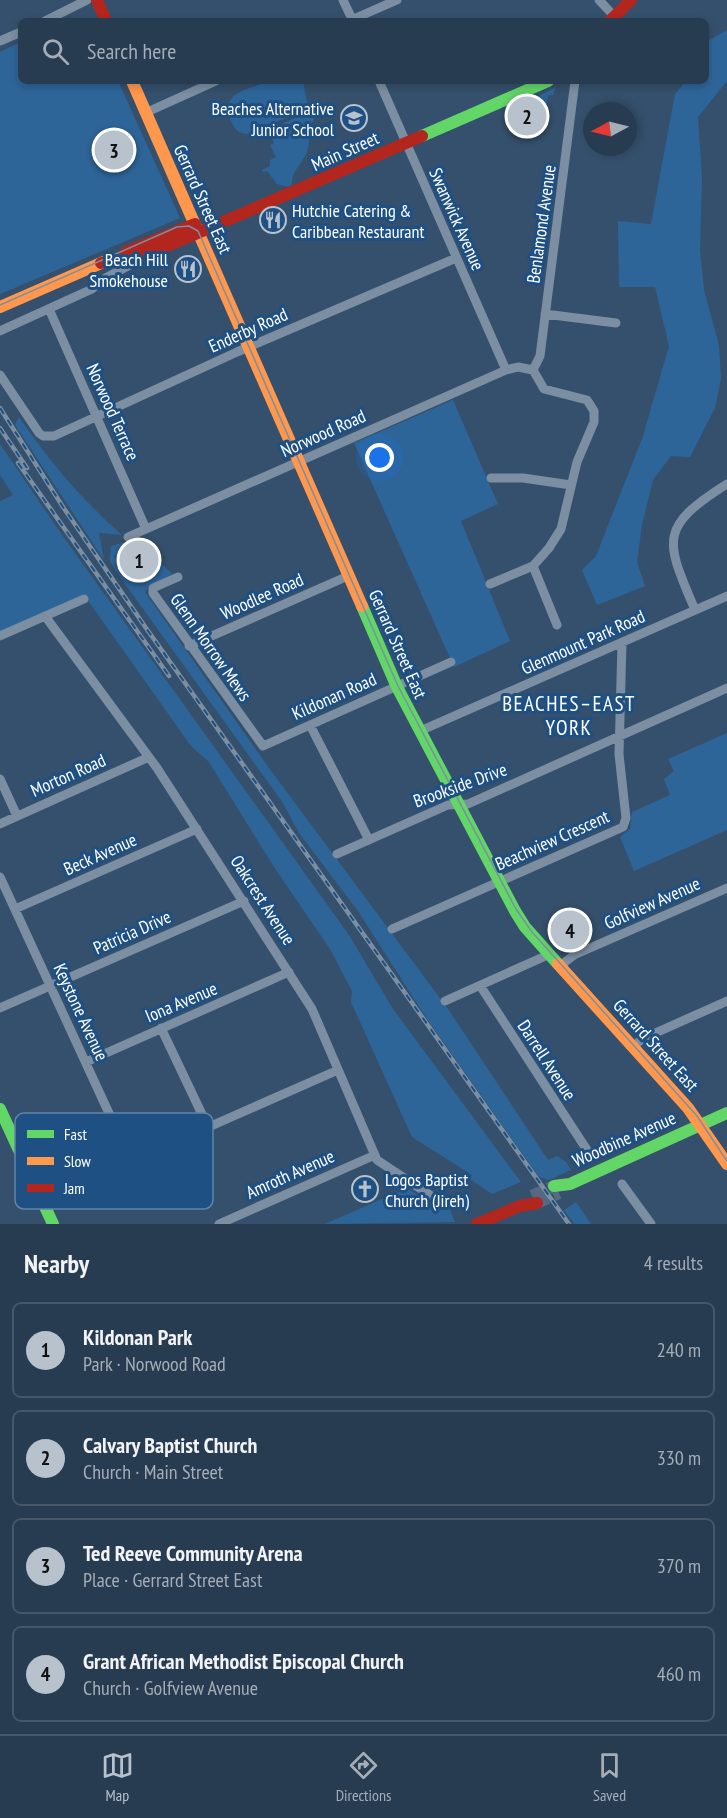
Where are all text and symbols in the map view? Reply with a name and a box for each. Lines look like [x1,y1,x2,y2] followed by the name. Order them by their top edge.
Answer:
[18,18,709,84] search box
[39,35,72,68] icon: search
[87,37,176,65] text: Search here
[508,94,546,138] pin: 2
[211,97,335,141] place label: Beaches Alternative Junior School
[583,102,637,156] north arrow
[339,103,369,133] school or university icon: Beaches Alternative Junior School
[308,126,382,176] street label: Main Street
[94,128,134,172] pin: 3
[169,141,237,257] street label: Gerrard Street East
[521,163,561,285] street label: Benlamond Avenue
[424,164,490,274] street label: Swanwick Avenue
[292,199,424,243] place label: Hutchie Catering & Caribbean Restaurant
[258,205,288,235] restaurant icon: Hutchie Catering & Caribbean Restaurant
[90,248,169,292] place label: Beach Hill Smokehouse
[173,254,203,284] restaurant icon: Beach Hill Smokehouse
[205,302,291,358] street label: Enderby Road
[81,360,145,464] street label: Norwood Terrace
[277,404,369,462] street label: Norwood Road
[365,443,394,472] your location
[120,538,158,582] pin: 1
[217,568,307,624] street label: Woodlee Road
[364,586,432,702] street label: Gerrard Street East
[165,589,257,705] street label: Glenn Morrow Mews
[517,604,649,680] street label: Glenmount Park Road
[288,667,380,725] street label: Kildonan Road
[502,690,636,741] district label: BEACHES–EAST YORK
[27,748,109,802] street label: Morton Road
[410,757,510,813] street label: Brookside Drive
[491,805,613,875] street label: Beachview Crescent
[60,828,140,880] street label: Beck Avenue
[225,851,301,949] street label: Oakcrest Avenue
[600,872,704,934] street label: Golfview Avenue
[90,905,174,959] street label: Patricia Drive
[550,908,590,952] pin: 4
[48,960,114,1064] street label: Keystone Avenue
[142,977,220,1027] street label: Iona Avenue
[608,994,704,1096] street label: Gerrard Street East
[513,1015,581,1105] street label: Darrell Avenue
[569,1106,679,1172] street label: Woodbine Avenue
[15,1113,213,1209] legend
[64,1124,87,1144] text: Fast
[242,1144,338,1204] street label: Amroth Avenue
[64,1151,91,1171] text: Slow
[385,1168,470,1212] place label: Logos Baptist Church (Jireh)
[350,1174,380,1204] church icon: Logos Baptist Church (Jireh)
[63,1178,85,1198] text: Jam
[24,1247,89,1280] text: Nearby
[644,1250,703,1276] text: 4 results
[83,1323,192,1351] text: Kildonan Park
[41,1337,50,1363] text: 1
[657,1337,701,1363] text: 240 m
[83,1351,226,1377] text: Park · Norwood Road
[83,1431,257,1459] text: Calvary Baptist Church
[41,1445,50,1471] text: 2
[657,1445,701,1471] text: 330 m
[83,1459,223,1485] text: Church · Main Street
[83,1539,303,1567] text: Ted Reeve Community Arena
[41,1553,50,1579] text: 3
[657,1553,701,1579] text: 370 m
[83,1567,262,1593] text: Place · Gerrard Street East
[83,1647,404,1675] text: Grant African Methodist Episcopal Church
[41,1661,50,1687] text: 4
[657,1661,701,1687] text: 460 m
[83,1675,258,1701] text: Church · Golfview Avenue
[101,1749,134,1805] tab: Map
[336,1749,391,1805] tab: Directions
[593,1749,626,1805] tab: Saved

